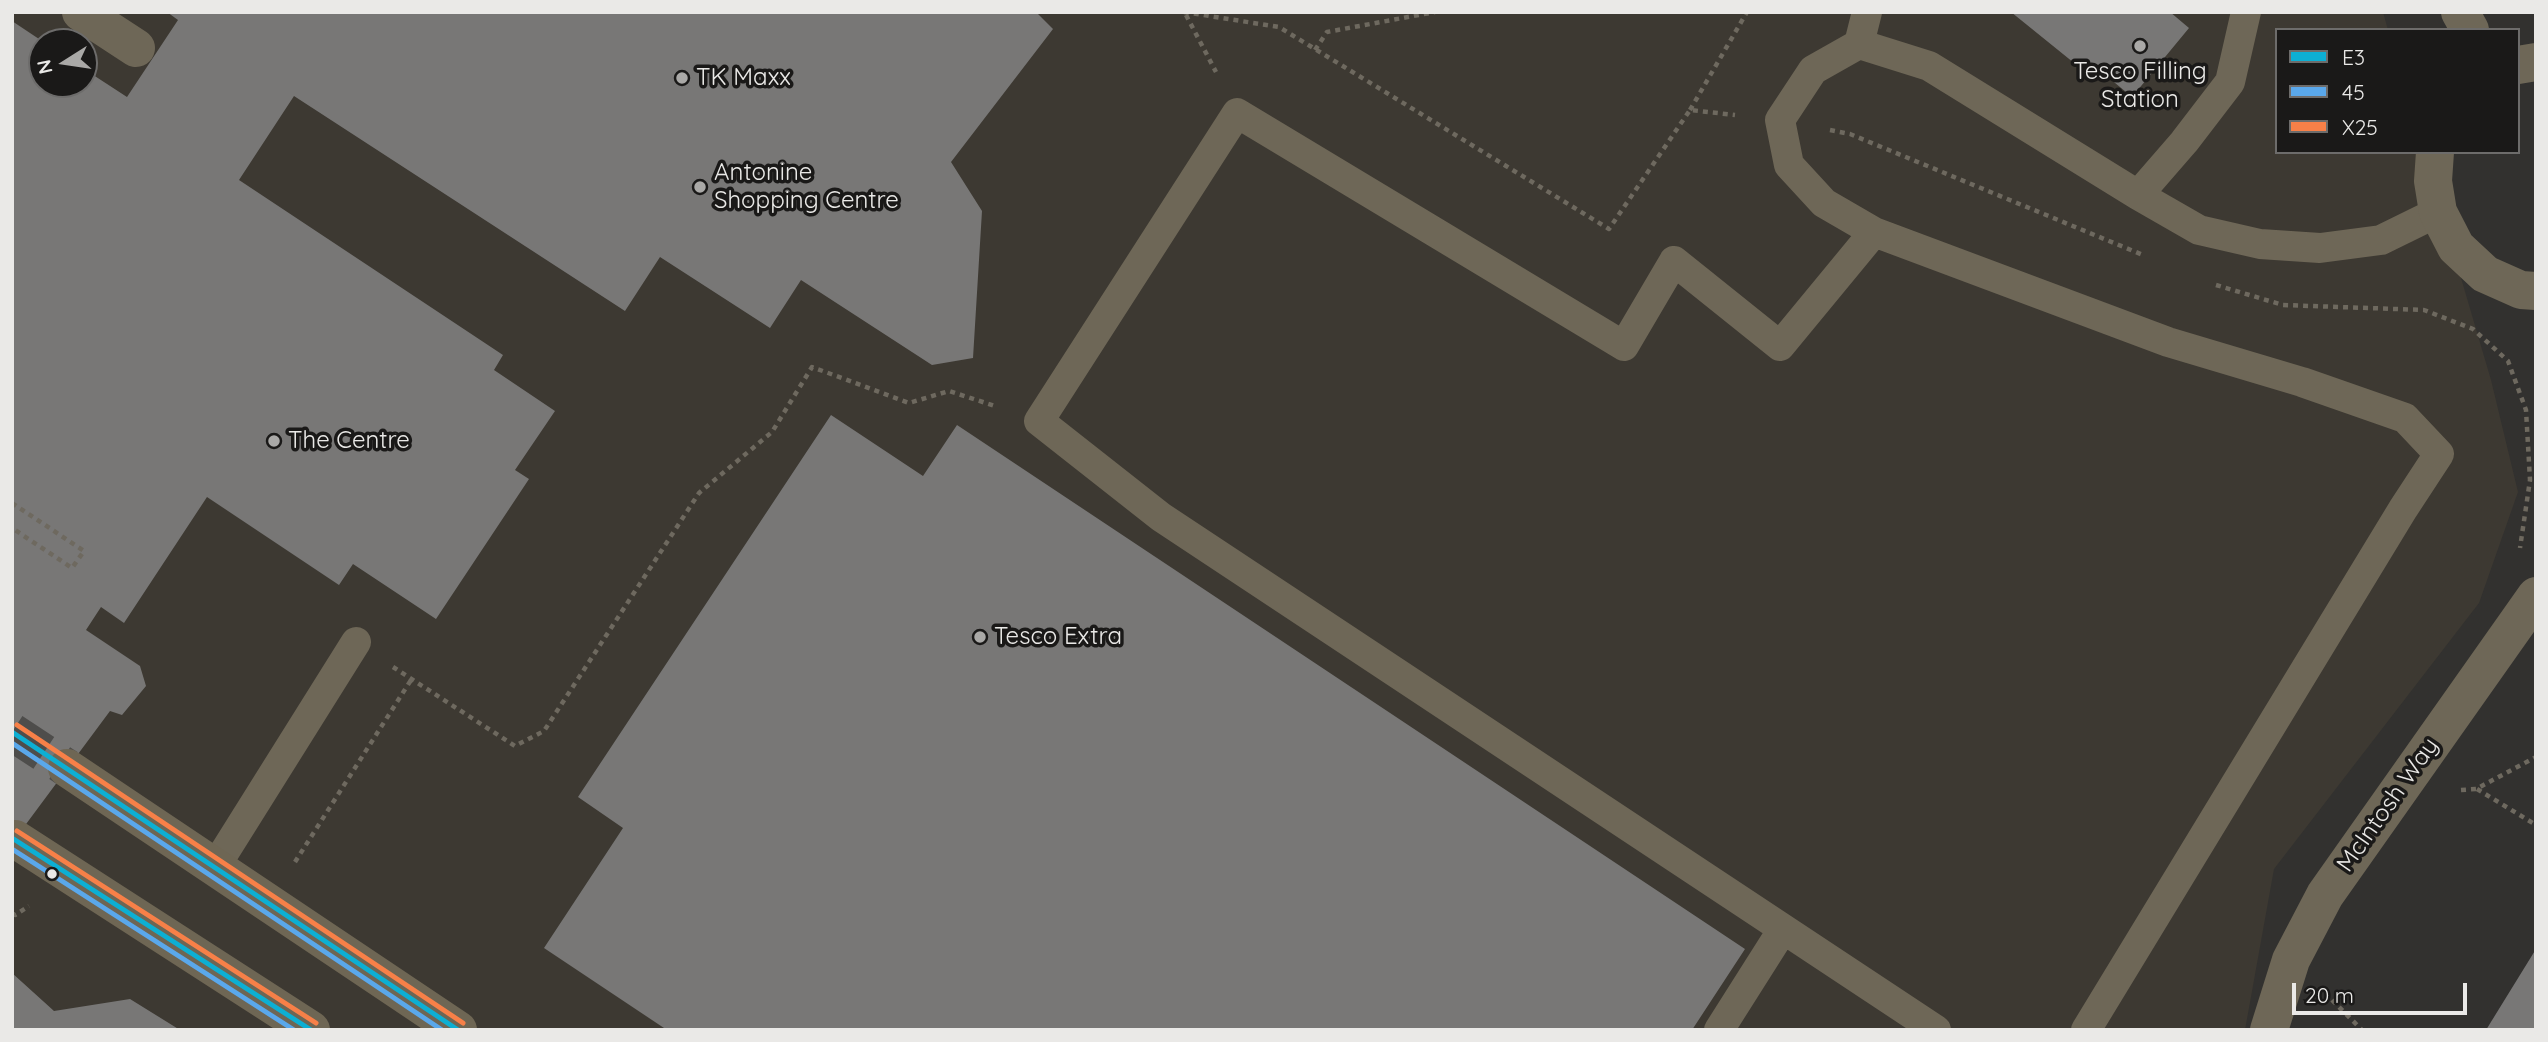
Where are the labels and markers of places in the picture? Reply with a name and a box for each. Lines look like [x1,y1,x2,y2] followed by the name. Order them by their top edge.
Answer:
[2132,38,2148,54] marker: Tesco Filling Station
[2073,58,2207,114] place label: Tesco Filling Station
[696,64,791,92] place label: TK Maxx
[674,70,690,86] marker: TK Maxx
[714,159,899,215] place label: Antonine Shopping Centre
[692,179,708,195] marker: Antonine Shopping Centre
[288,427,410,455] place label: The Centre
[266,433,282,449] marker: The Centre
[994,623,1122,651] place label: Tesco Extra
[972,629,988,645] marker: Tesco Extra
[45,867,59,881] unlabelled marker

